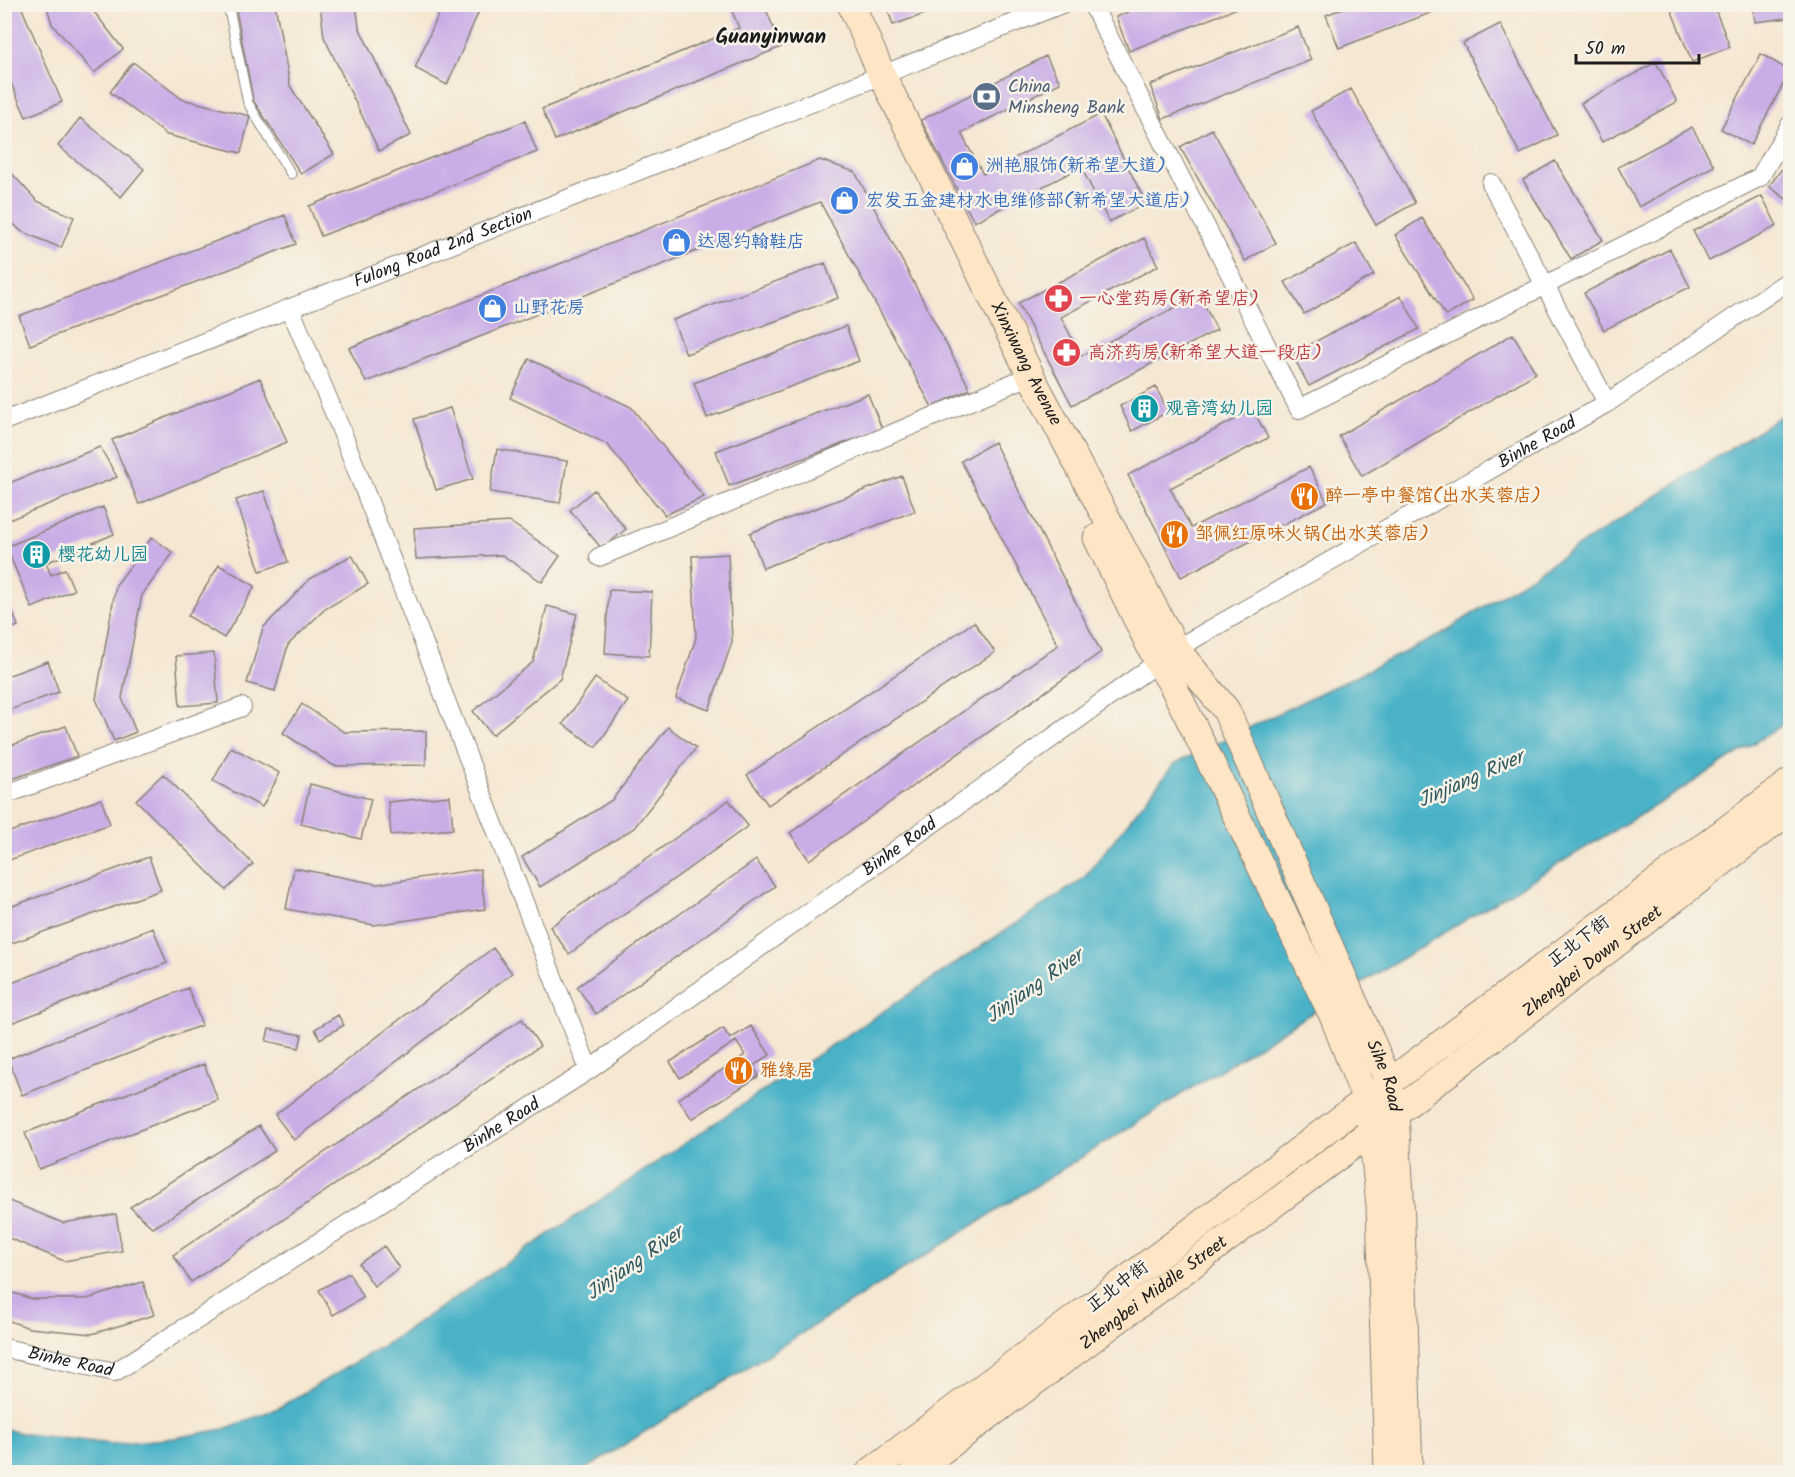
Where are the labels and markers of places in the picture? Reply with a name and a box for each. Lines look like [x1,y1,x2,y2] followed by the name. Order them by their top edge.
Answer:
[1008,73,1125,123] place label: China Minsheng Bank
[971,81,1003,113] bank icon: China Minsheng Bank
[949,150,981,182] shop icon: 洲艳服饰(新希望大道)
[986,152,1166,181] place label: 洲艳服饰(新希望大道)
[829,185,861,217] shop icon: 宏发五金建材水电维修部(新希望大道店)
[866,187,1190,216] place label: 宏发五金建材水电维修部(新希望大道店)
[660,226,692,258] shop icon: 达恩约翰鞋店
[697,228,805,257] place label: 达恩约翰鞋店
[1042,283,1074,315] pharmacy icon: 一心堂药房(新希望店)
[1079,285,1259,314] place label: 一心堂药房(新希望店)
[476,292,508,324] shop icon: 山野花房
[513,294,585,323] place label: 山野花房
[1051,337,1083,369] pharmacy icon: 高济药房(新希望大道一段店)
[1088,339,1322,368] place label: 高济药房(新希望大道一段店)
[1128,393,1160,425] building icon: 观音湾幼儿园
[1165,395,1273,424] place label: 观音湾幼儿园
[1288,480,1320,512] restaurant icon: 醉一亭中餐馆(出水芙蓉店)
[1325,482,1541,511] place label: 醉一亭中餐馆(出水芙蓉店)
[1158,518,1190,550] restaurant icon: 邹佩红原味火锅(出水芙蓉店)
[1195,520,1429,549] place label: 邹佩红原味火锅(出水芙蓉店)
[21,539,53,571] building icon: 樱花幼儿园
[58,541,148,570] place label: 樱花幼儿园
[723,1055,755,1087] restaurant icon: 雅缘居
[760,1057,814,1086] place label: 雅缘居

